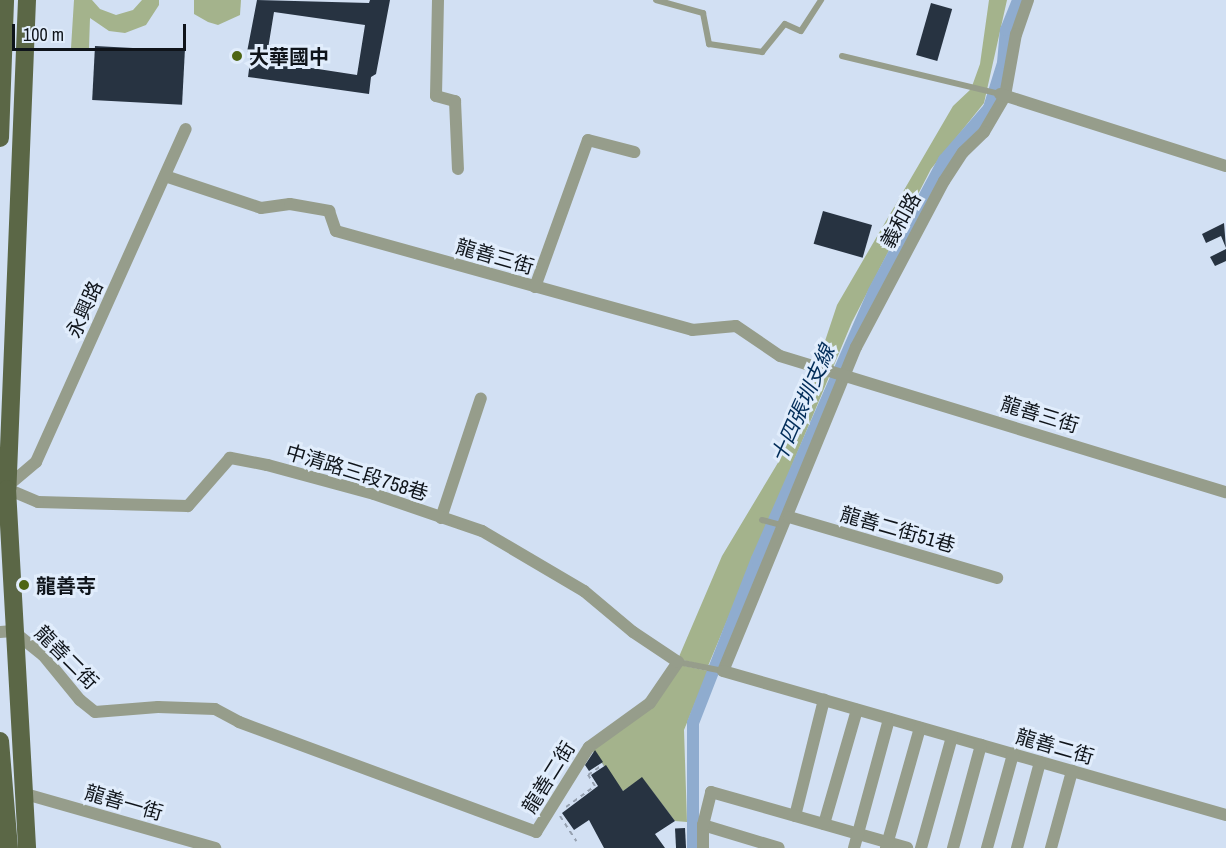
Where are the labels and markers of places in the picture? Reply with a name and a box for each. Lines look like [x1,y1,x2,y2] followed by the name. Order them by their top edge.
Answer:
[249,44,329,68] place label: 大華國中
[230,49,244,63] marker: 大華國中
[36,573,96,597] place label: 龍善寺
[17,578,31,592] marker: 龍善寺

